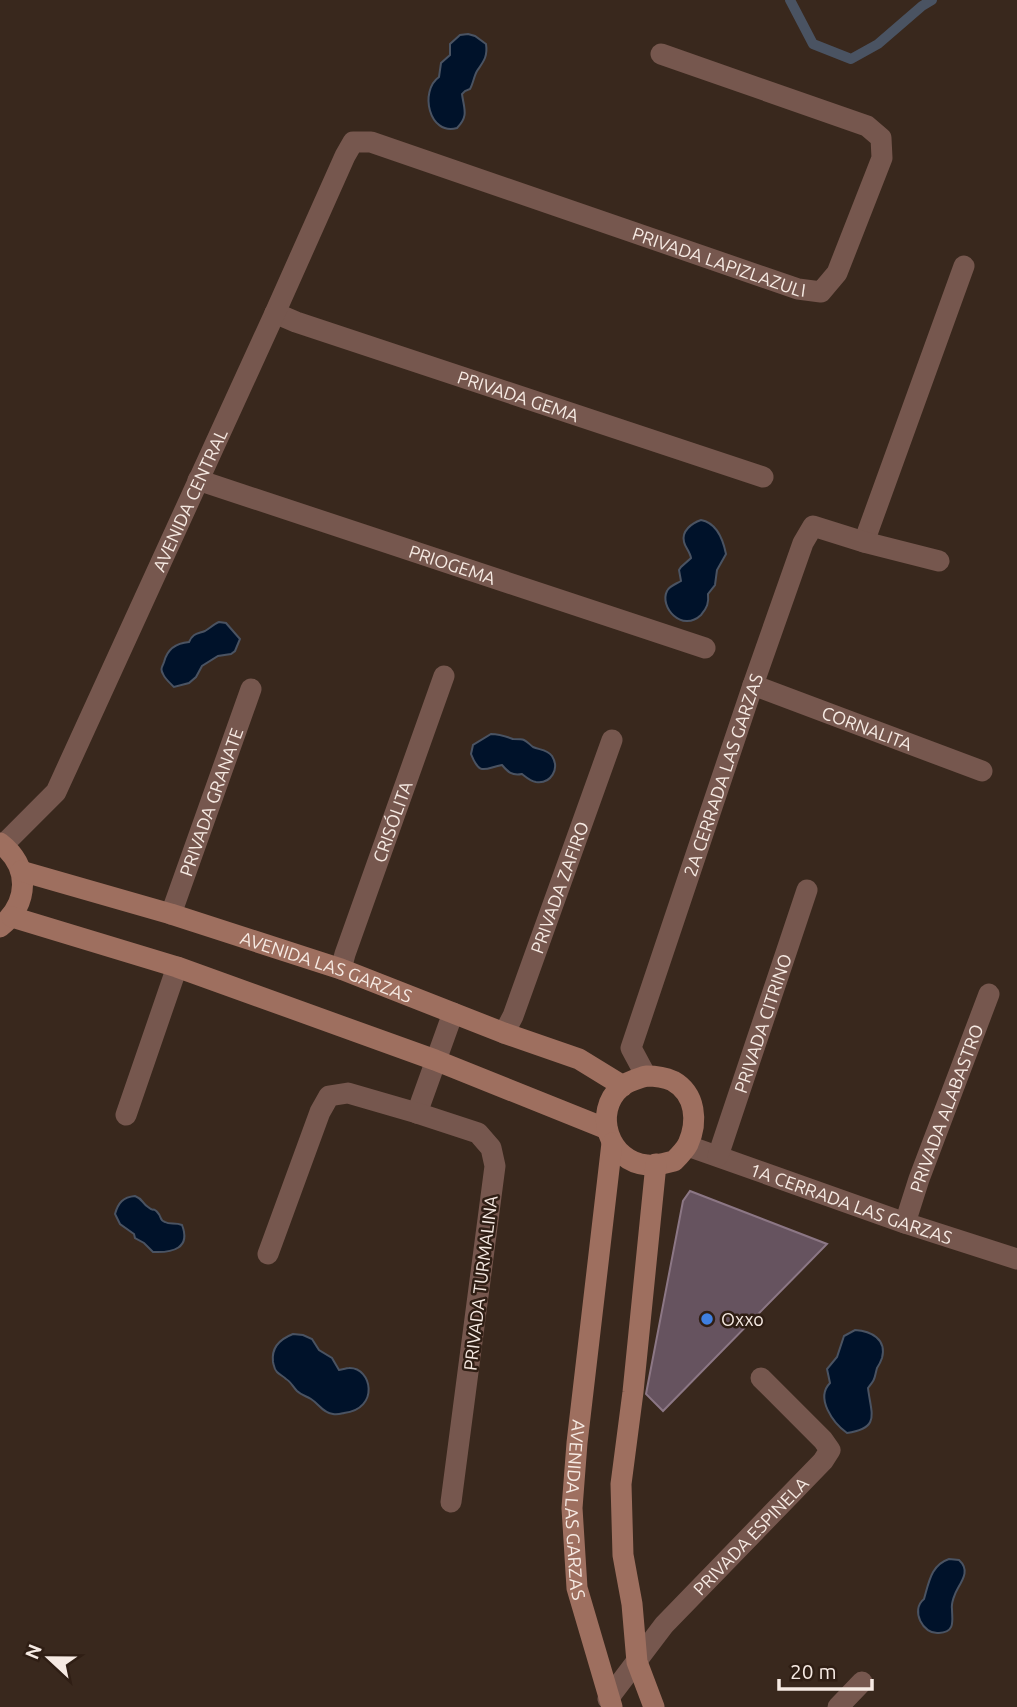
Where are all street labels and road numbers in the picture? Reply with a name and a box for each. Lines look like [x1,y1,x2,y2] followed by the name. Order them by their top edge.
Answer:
[630,223,807,300] street label: PRIVADA LAPIZLAZULI
[455,366,582,425] street label: PRIVADA GEMA
[148,425,231,575] street label: AVENIDA CENTRAL
[407,541,499,588] street label: PRIOGEMA
[679,671,766,879] street label: 2A CERRADA LAS GARZAS
[819,702,916,754] street label: CORNALITA
[175,725,246,879] street label: PRIVADA GRANATE
[368,778,416,865] street label: CRISÓLITA
[526,819,592,956] street label: PRIVADA ZAFIRO
[238,927,415,1006] street label: AVENIDA LAS GARZAS
[730,951,795,1095] street label: PRIVADA CITRINO
[905,1021,987,1195] street label: PRIVADA ALABASTRO
[748,1159,955,1248] street label: 1A CERRADA LAS GARZAS
[459,1194,501,1372] street label: PRIVADA TURMALINA
[562,1419,590,1602] street label: AVENIDA LAS GARZAS
[689,1472,812,1599] street label: PRIVADA ESPINELA

